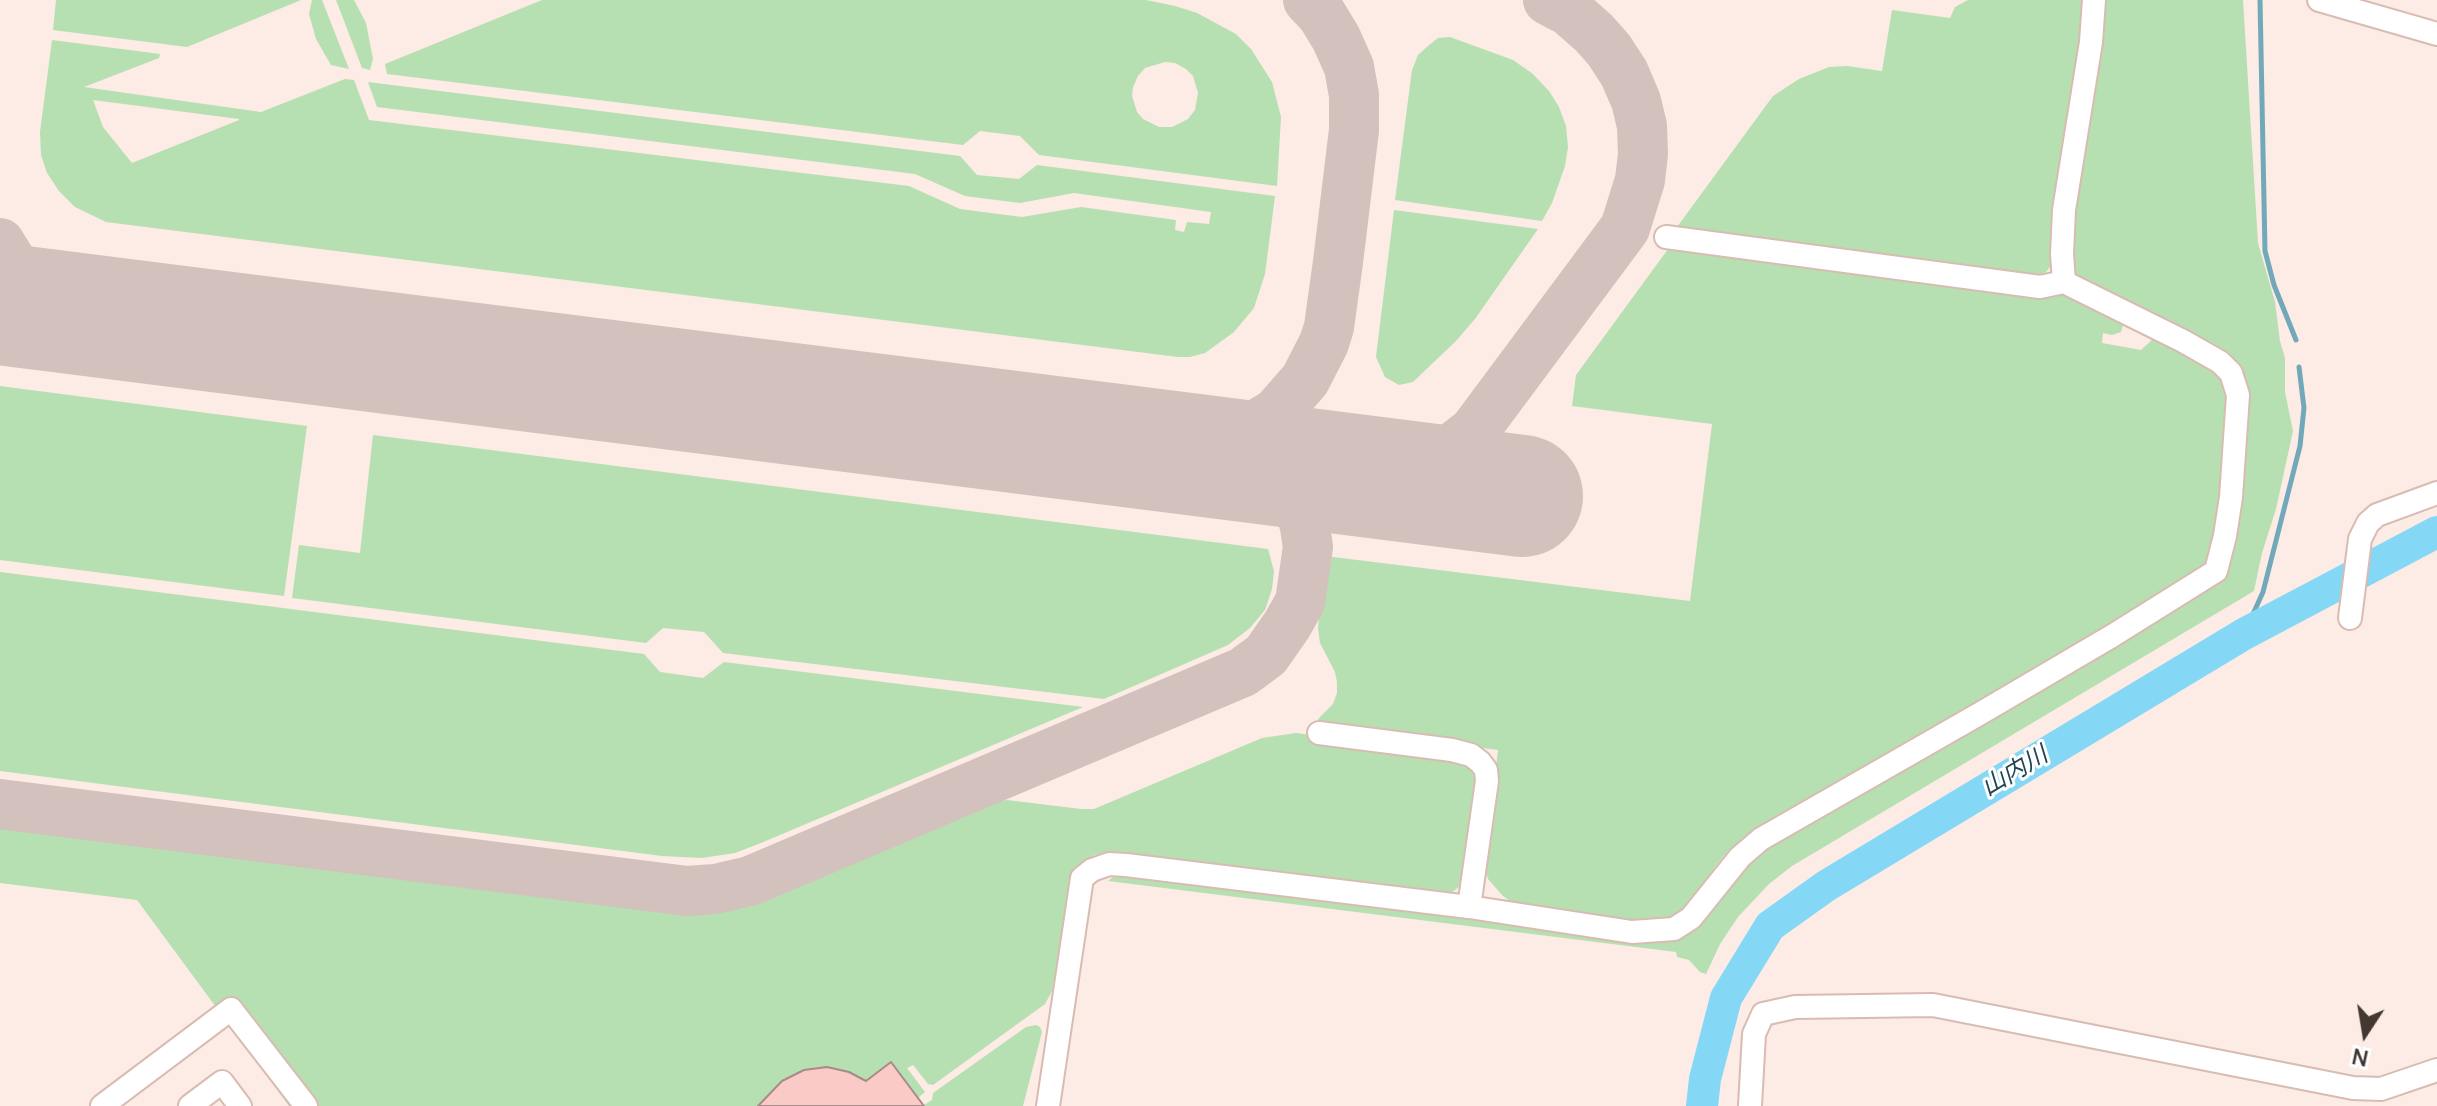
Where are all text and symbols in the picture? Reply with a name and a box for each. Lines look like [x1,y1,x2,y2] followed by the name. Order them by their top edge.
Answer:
[1977,741,2053,803] water label: 山内川
[2325,994,2405,1074] north arrow
[2349,1041,2371,1074] text: N

